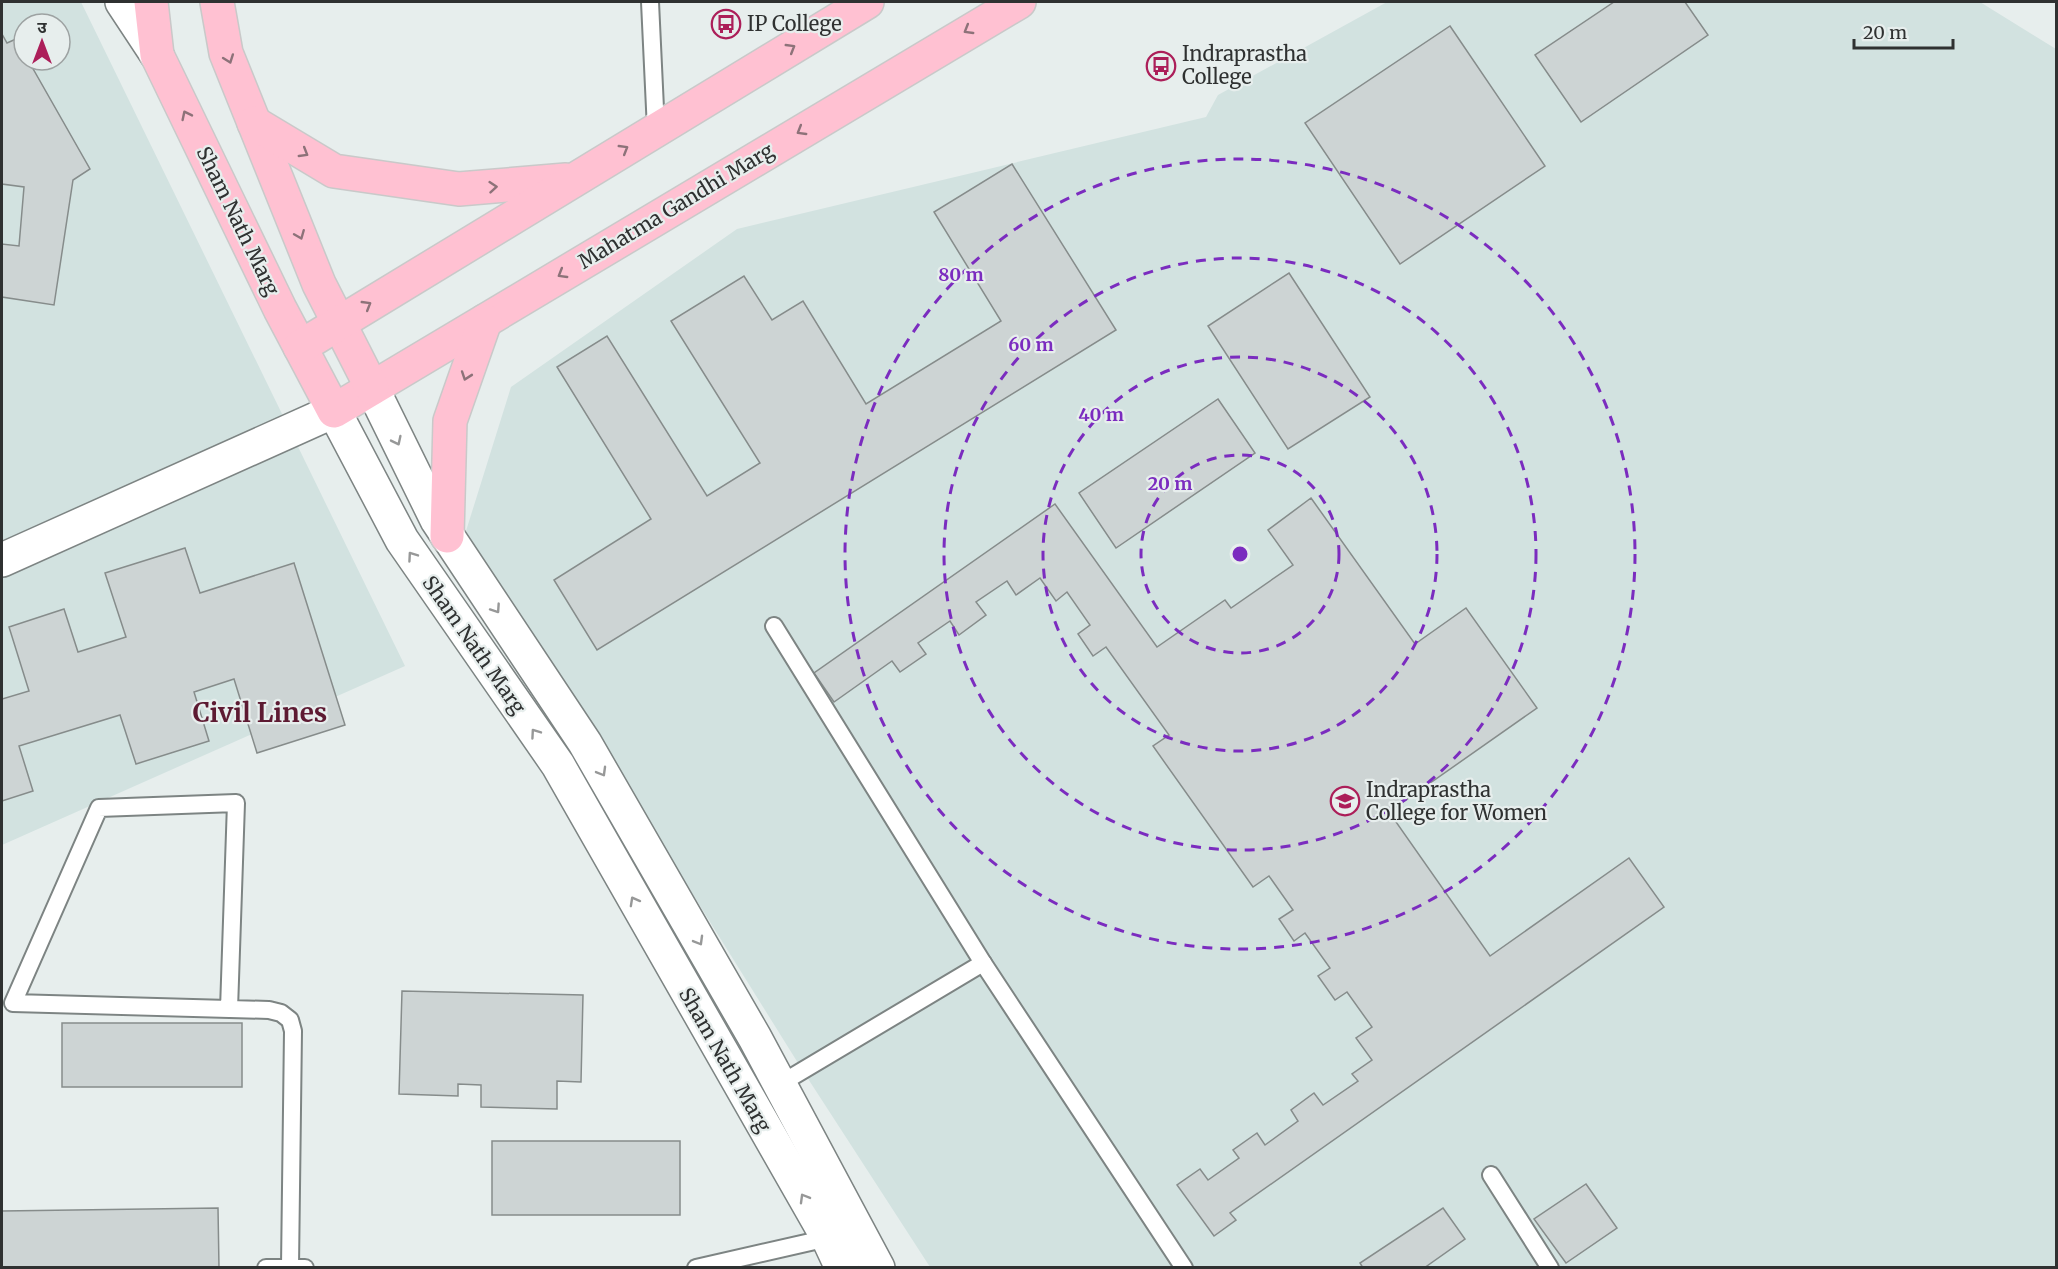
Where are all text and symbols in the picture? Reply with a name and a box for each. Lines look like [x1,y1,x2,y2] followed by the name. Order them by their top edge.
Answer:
[710,8,742,40] bus stop icon: IP College
[747,11,842,36] place label: IP College
[12,12,72,72] north arrow
[1854,12,1953,50] scale bar
[37,17,47,37] text: उ
[1863,21,1907,44] text: 20 m
[964,23,974,34] one-way arrow
[1182,41,1307,89] place label: Indraprastha College
[785,43,795,55] one-way arrow
[1145,50,1177,82] bus stop icon: Indraprastha College
[221,53,234,63] one-way arrow
[182,110,194,121] one-way arrow
[797,123,807,135] one-way arrow
[573,137,778,274] street label: Mahatma Gandhi Marg
[192,142,285,299] street label: Sham Nath Marg
[618,145,628,157] one-way arrow
[298,146,308,158] one-way arrow
[488,180,497,193] one-way arrow
[293,229,305,240] one-way arrow
[938,263,984,286] text: 80 m
[558,267,568,279] one-way arrow
[361,302,372,313] one-way arrow
[1008,333,1054,356] text: 60 m
[460,370,473,381] one-way arrow
[1078,403,1124,426] text: 40 m
[390,434,402,445] one-way arrow
[1148,472,1192,495] text: 20 m
[1230,544,1250,564] centre of rings
[408,551,419,562] one-way arrow
[417,571,531,719] street label: Sham Nath Marg
[488,603,500,613] one-way arrow
[193,696,327,729] district label: Civil Lines
[531,729,542,740] one-way arrow
[595,766,606,776] one-way arrow
[1366,777,1547,825] place label: Indraprastha College for Women
[1329,785,1361,817] school or university icon: Indraprastha College for Women
[630,897,642,907] one-way arrow
[692,935,704,945] one-way arrow
[674,983,777,1137] street label: Sham Nath Marg
[800,1194,812,1204] one-way arrow

